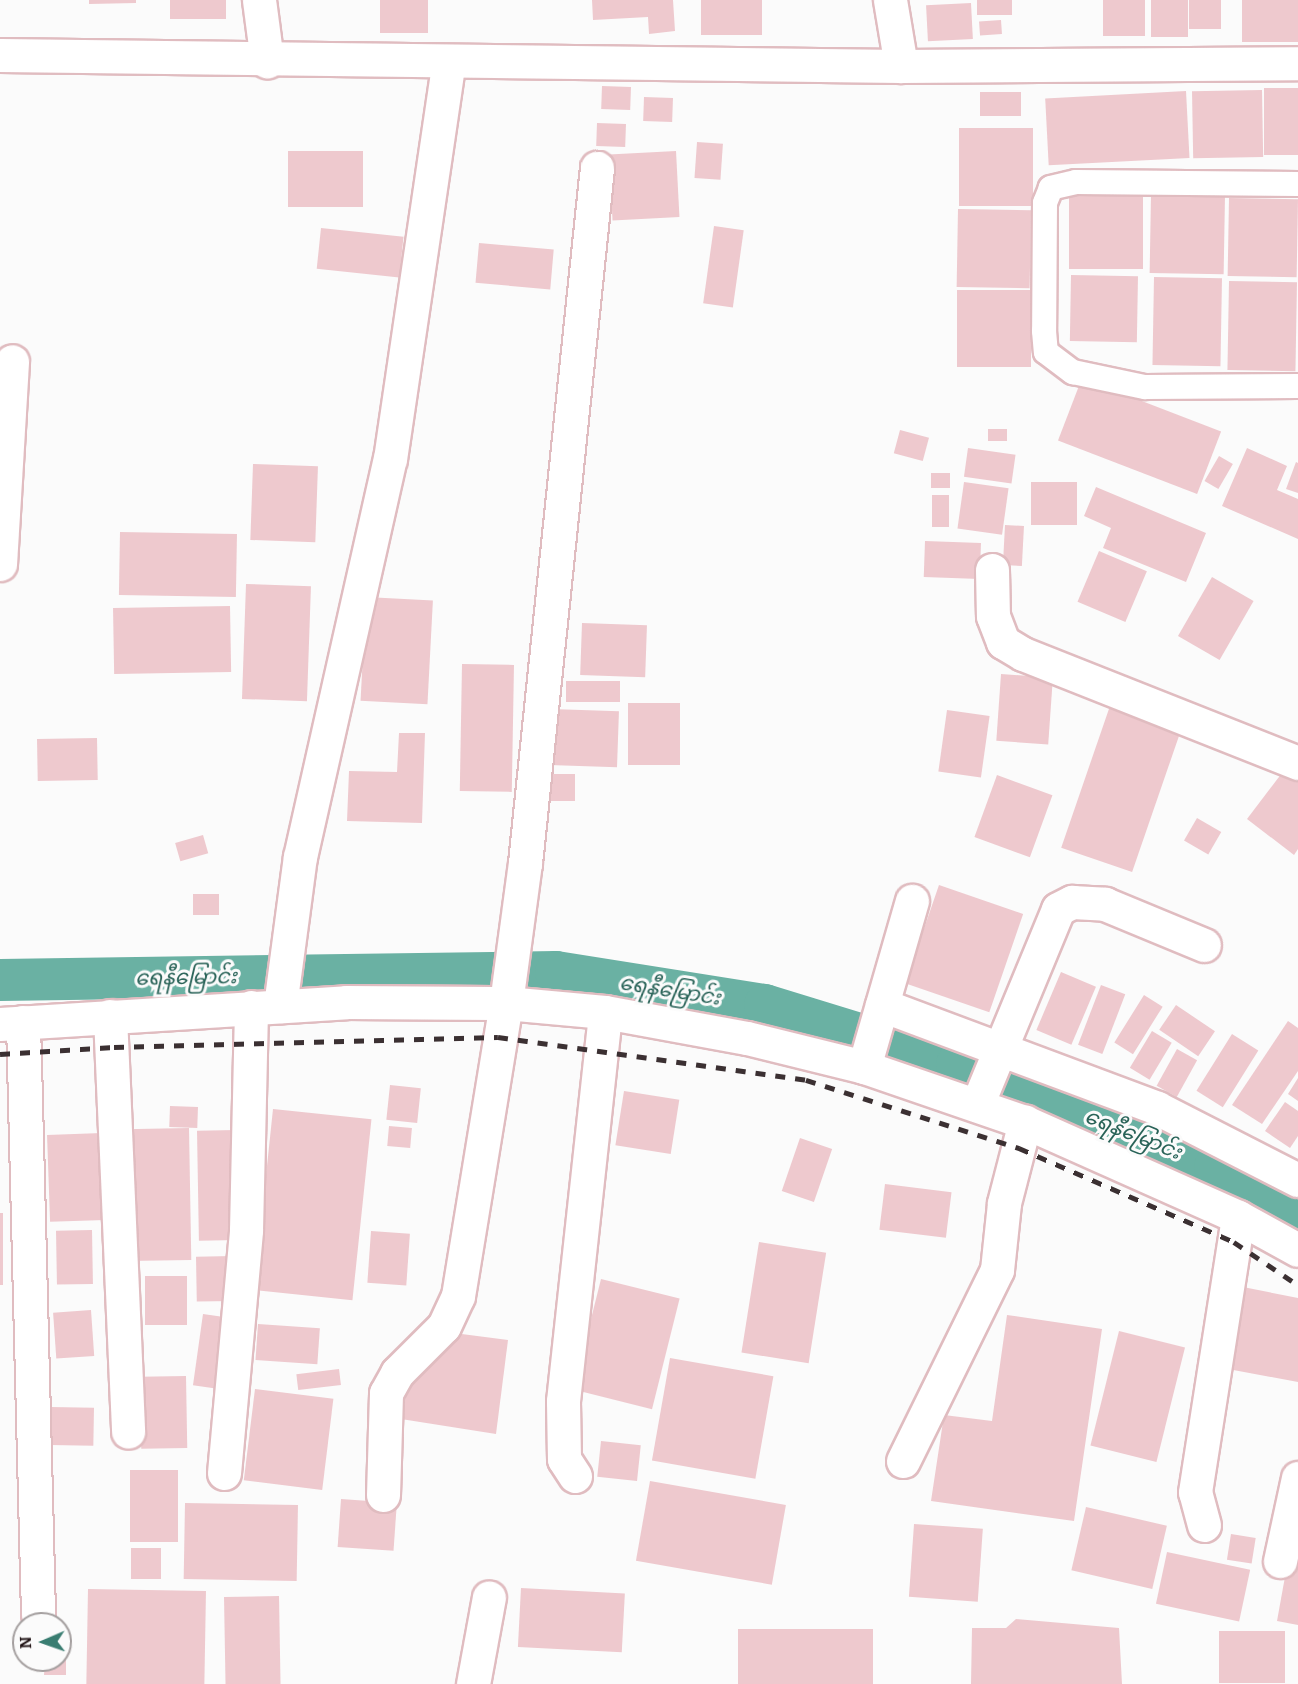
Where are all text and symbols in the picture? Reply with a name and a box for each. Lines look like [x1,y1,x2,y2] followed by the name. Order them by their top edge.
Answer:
[135,964,237,990] water label: ရေနီမြောင်း
[618,970,722,1010] water label: ရေနီမြောင်း
[1081,1103,1185,1165] water label: ရေနီမြောင်း
[12,1612,72,1672] north arrow
[16,1636,35,1649] text: N

